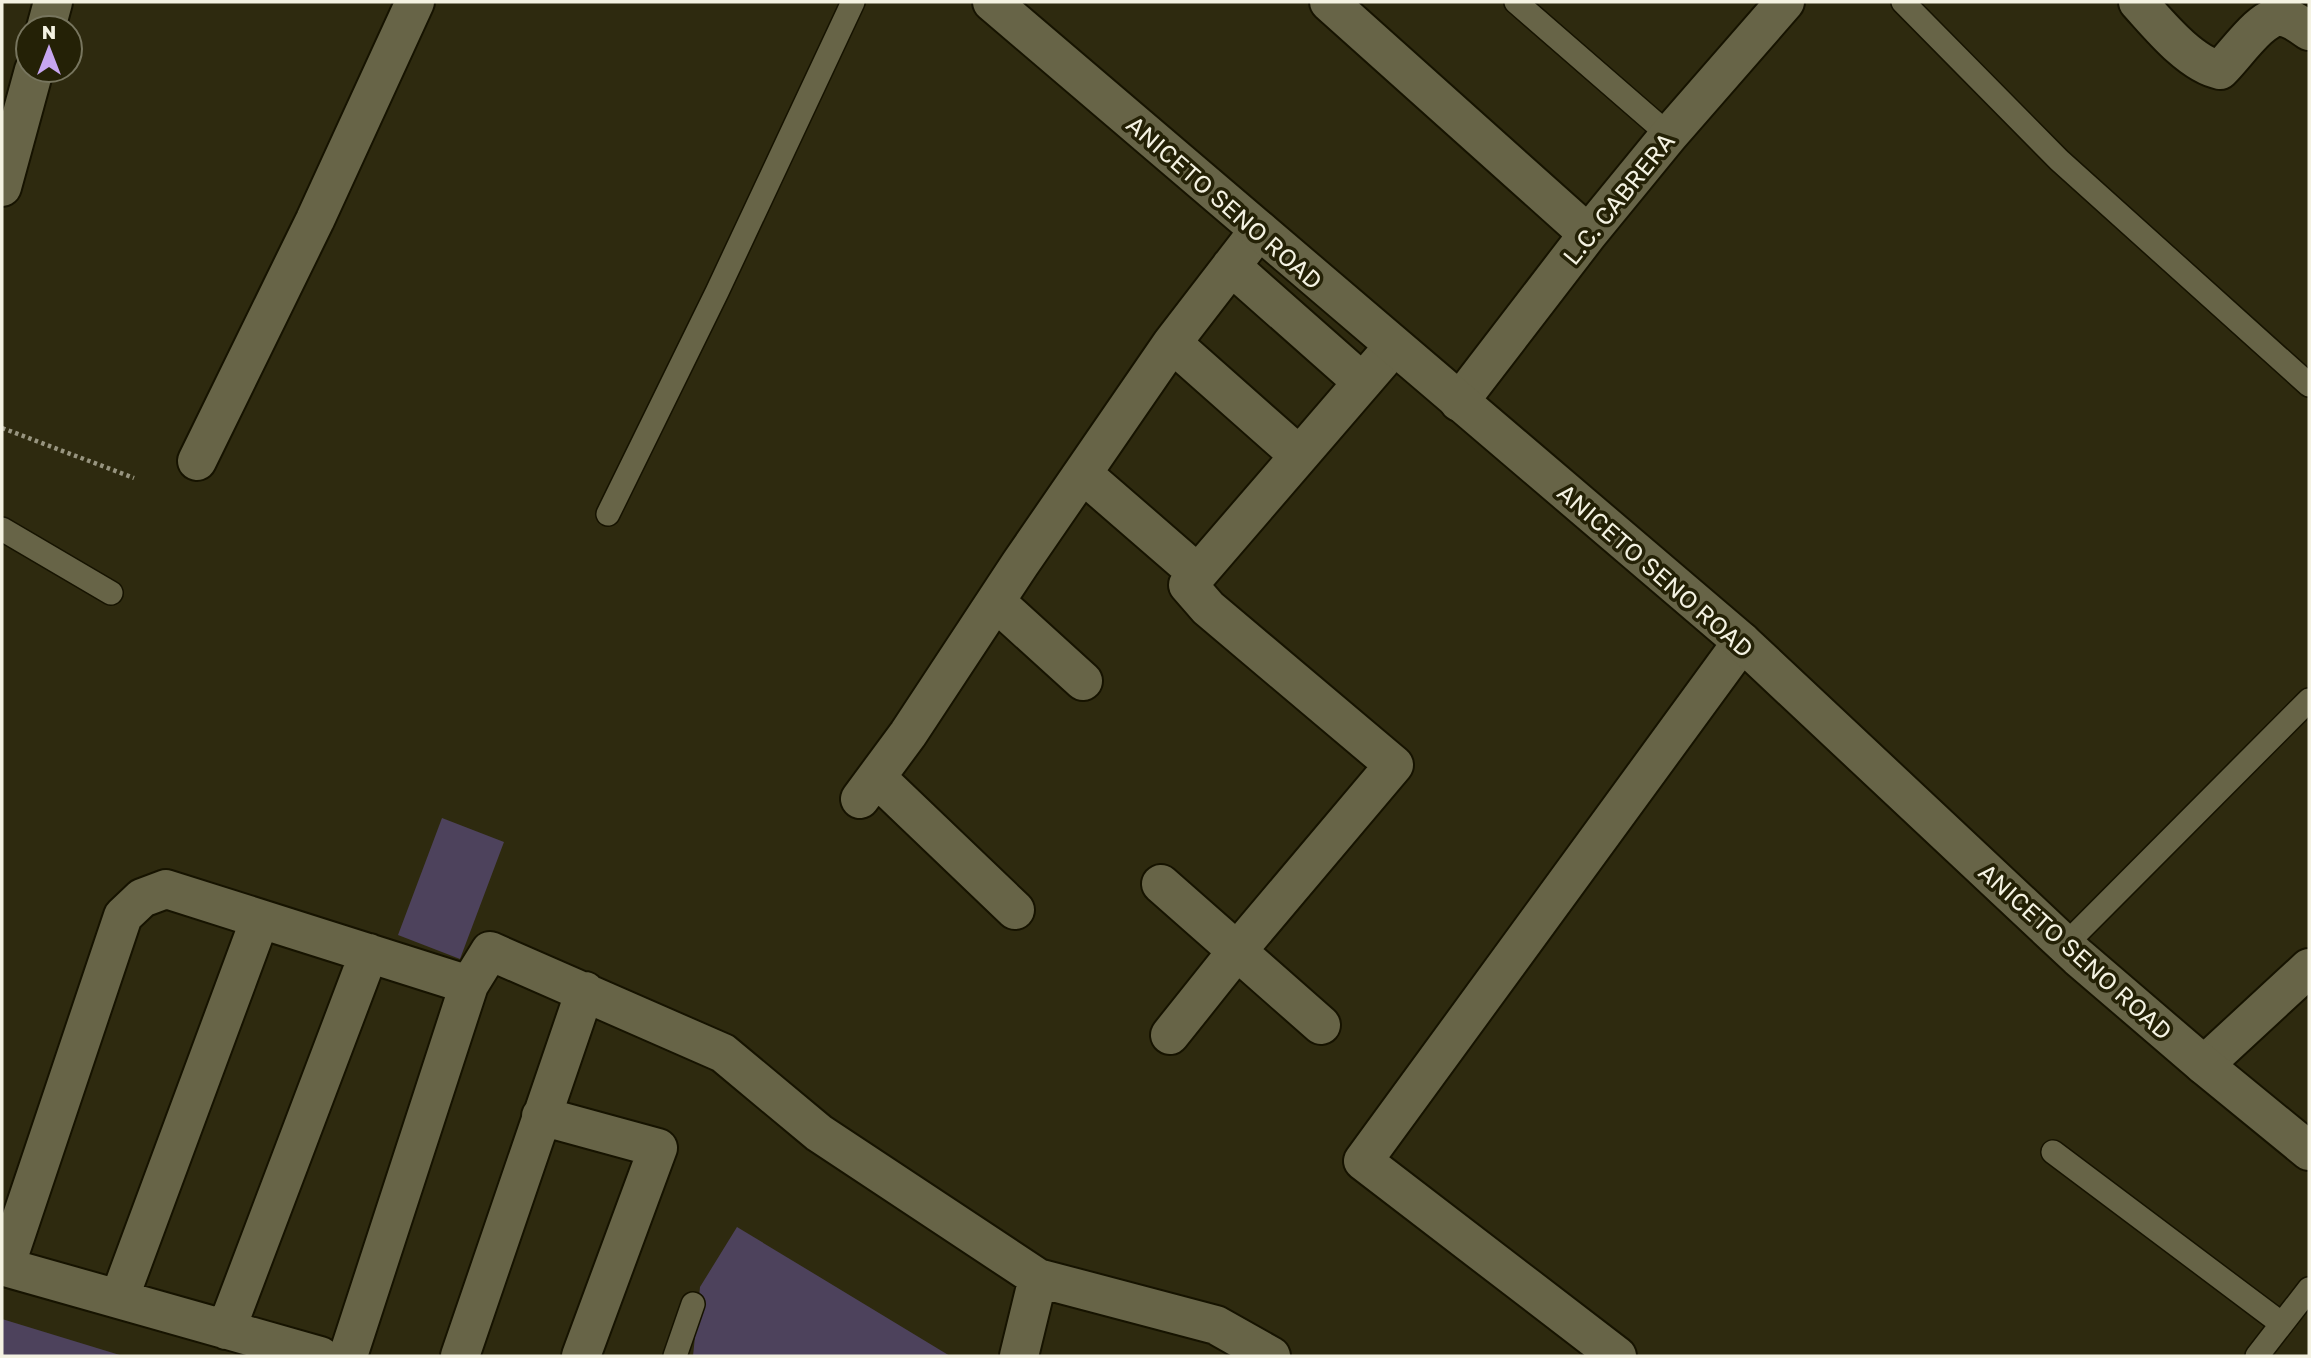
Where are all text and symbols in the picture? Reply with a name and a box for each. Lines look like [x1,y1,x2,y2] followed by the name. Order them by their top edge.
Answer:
[14,14,84,84] north arrow
[42,20,56,43] text: N
[1121,109,1329,295] street label: ANICETO SENO ROAD
[1556,126,1680,270] street label: L.C. CABRERA
[1552,477,1760,663] street label: ANICETO SENO ROAD
[1974,857,2178,1045] street label: ANICETO SENO ROAD

